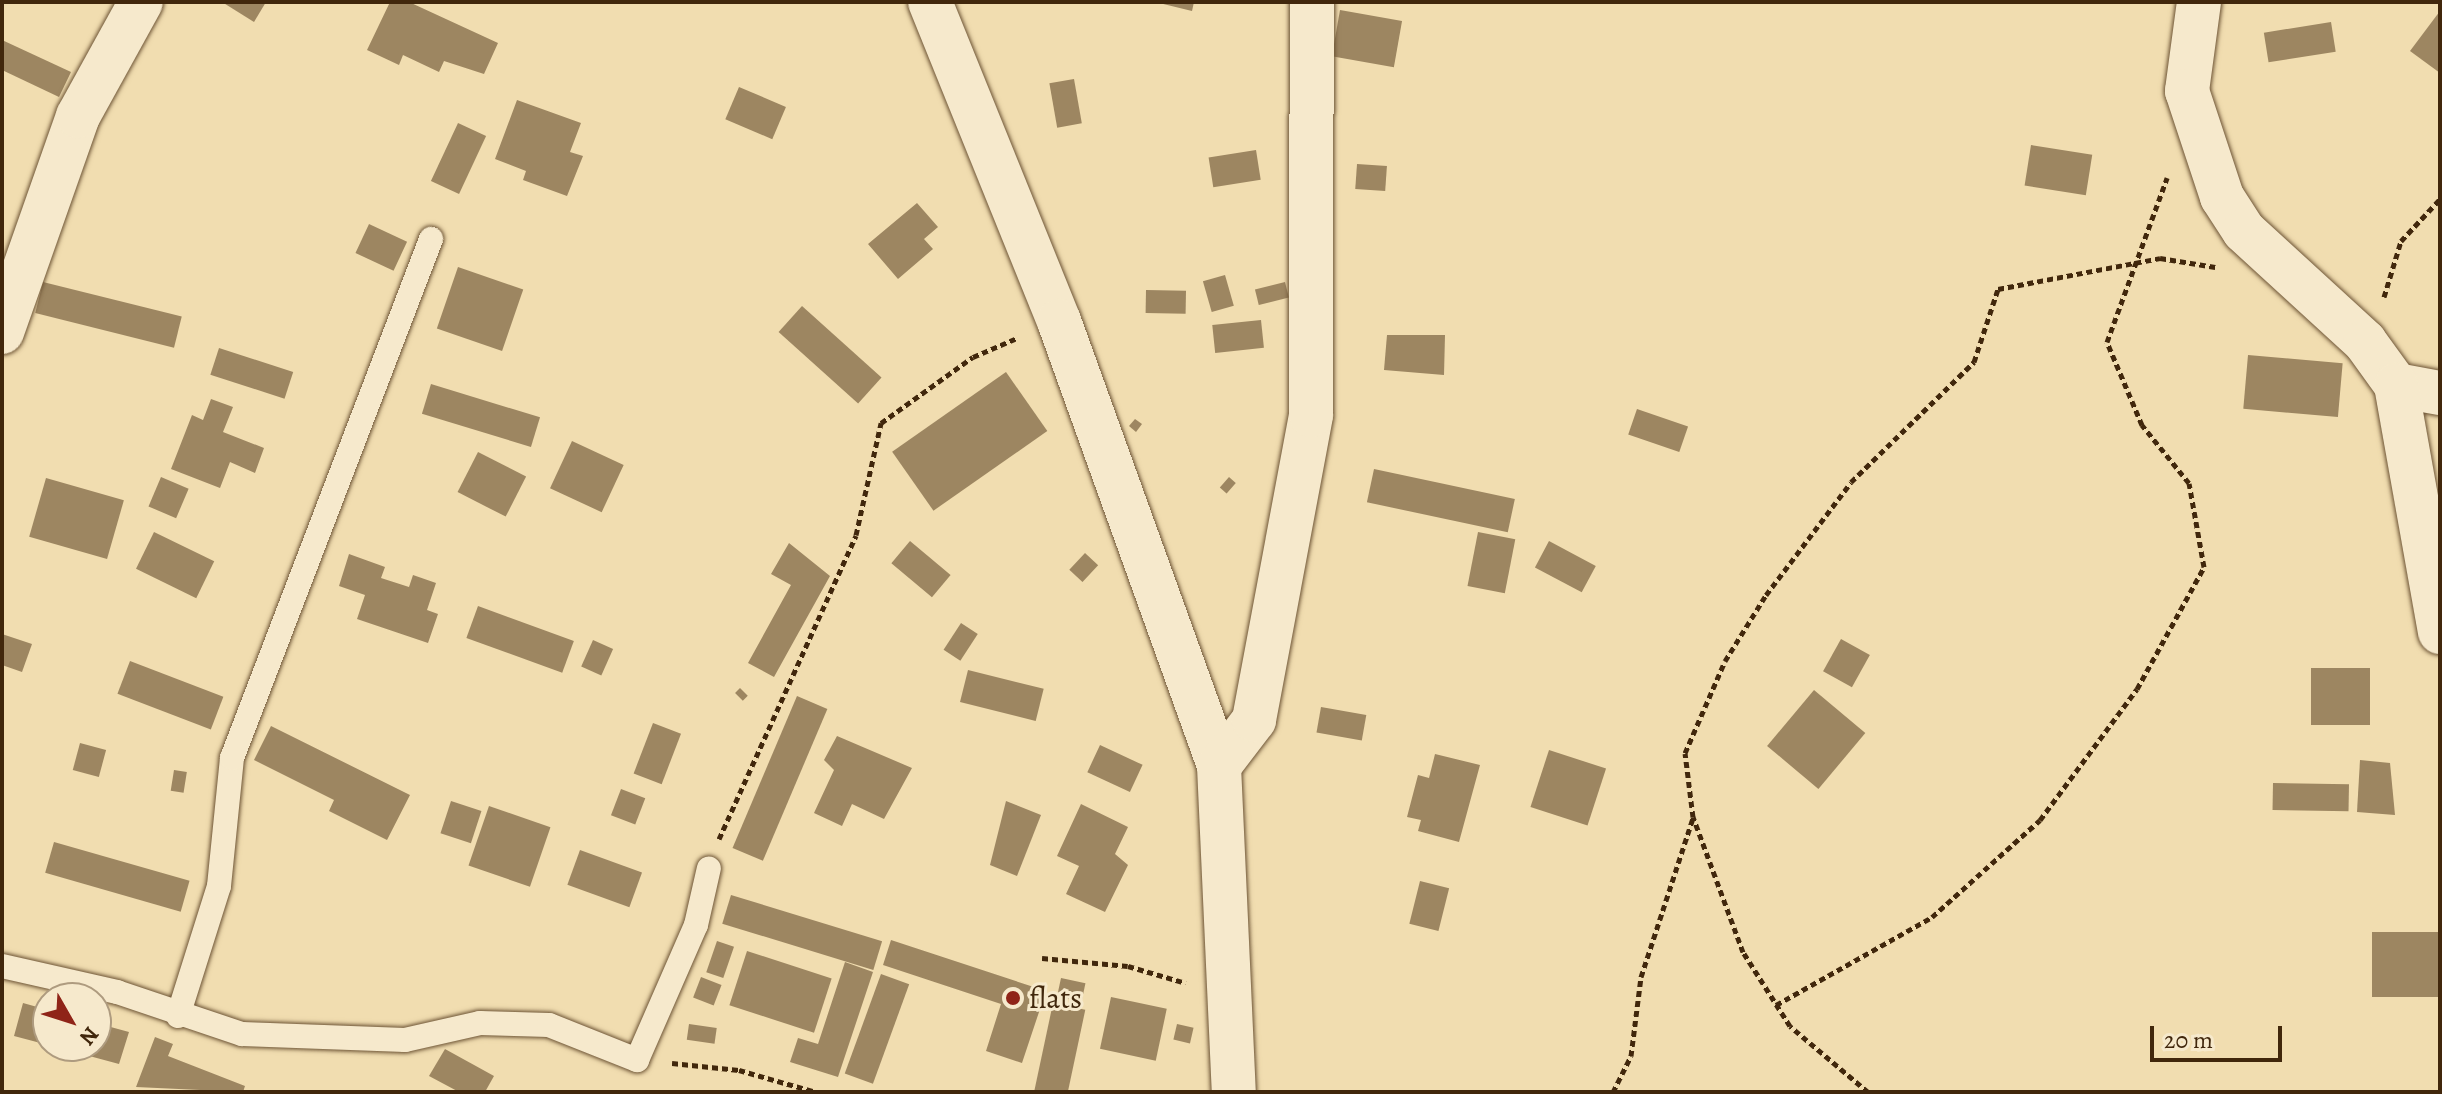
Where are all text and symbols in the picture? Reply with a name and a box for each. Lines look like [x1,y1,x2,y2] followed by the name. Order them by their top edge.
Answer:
[1029,980,1082,1016] place label: flats
[32,982,112,1062] north arrow
[1004,989,1022,1007] marker: flats
[2154,1010,2286,1060] scale bar
[72,1020,106,1052] text: N
[2164,1024,2213,1056] text: 20 m

